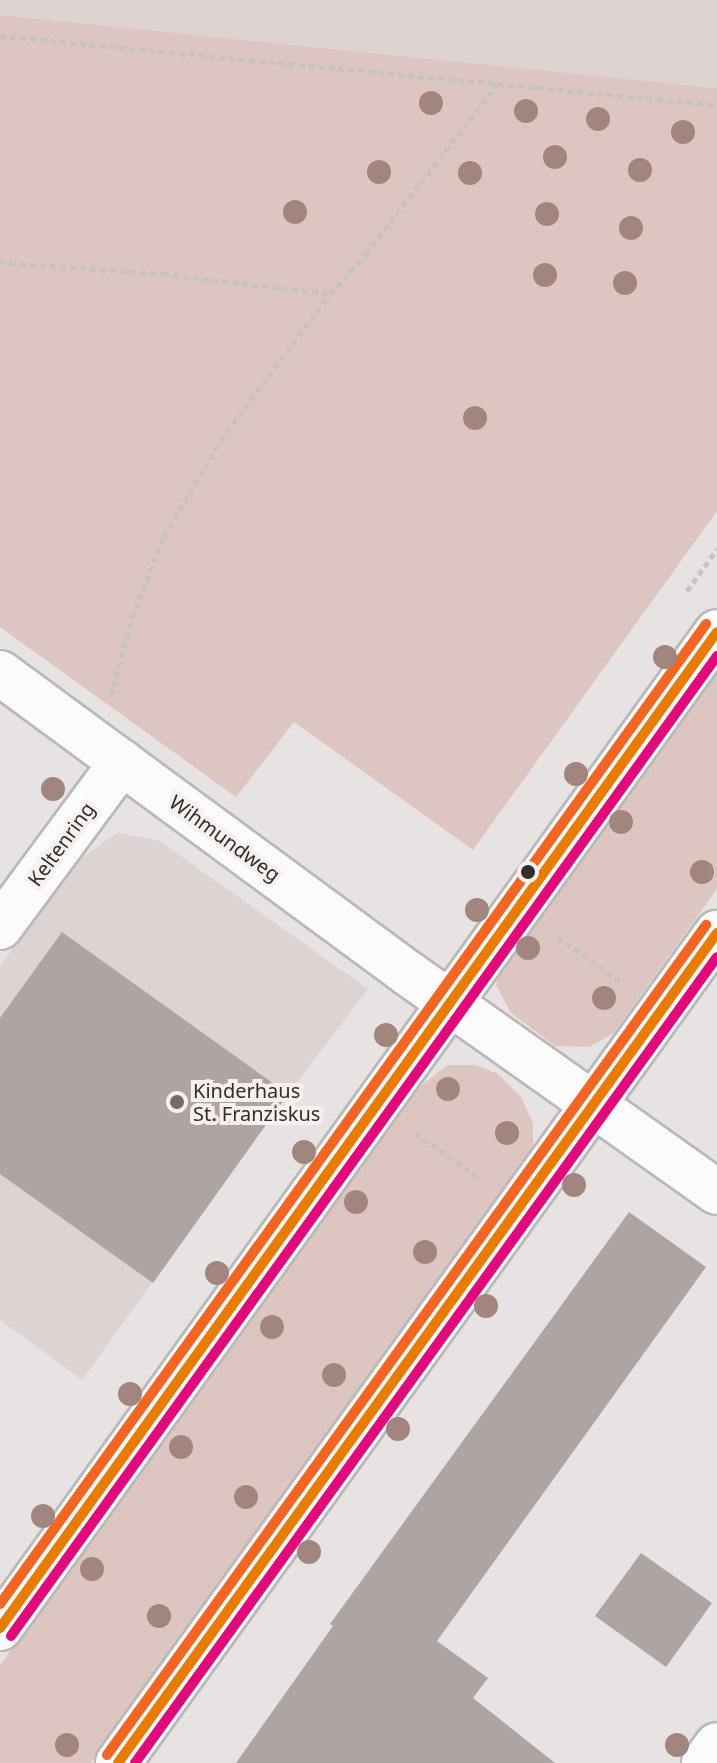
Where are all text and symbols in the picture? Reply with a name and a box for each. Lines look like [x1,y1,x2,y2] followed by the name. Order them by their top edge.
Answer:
[165,790,285,886] street label: Wihmundweg
[23,797,99,891] street label: Keltenring
[520,864,536,880] unlabelled marker
[193,1078,320,1125] place label: Kinderhaus St. Franziskus
[168,1093,186,1111] marker: Kinderhaus St. Franziskus

